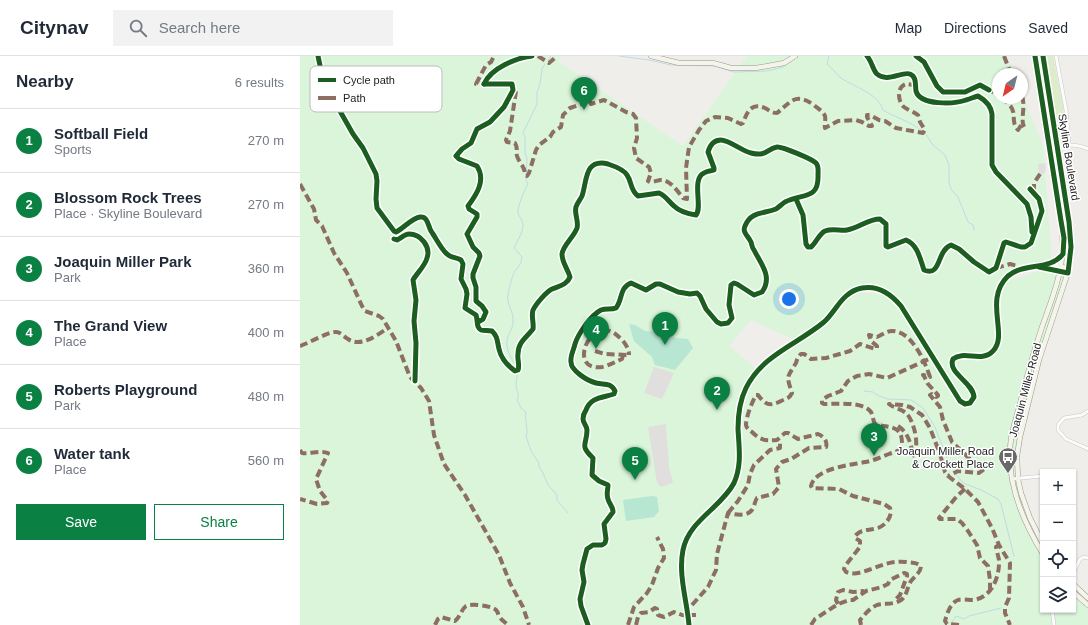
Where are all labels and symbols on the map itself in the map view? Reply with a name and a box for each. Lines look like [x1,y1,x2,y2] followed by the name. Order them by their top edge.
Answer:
[310,66,442,112] legend
[992,68,1028,104] north arrow
[343,74,395,86] text: Cycle path
[571,77,597,110] pin: 6
[343,92,366,104] text: Path
[1056,113,1082,201] street label: Skyline Boulevard
[779,289,799,309] your location
[652,312,678,345] pin: 1
[583,316,609,349] pin: 4
[1007,341,1043,439] street label: Joaquin Miller Road
[704,377,730,410] pin: 2
[861,423,887,456] pin: 3
[897,445,994,470] place label: Joaquin Miller Road & Crockett Place
[997,446,1019,474] bus stop icon: Joaquin Miller Road & Crockett Place
[622,447,648,480] pin: 5

